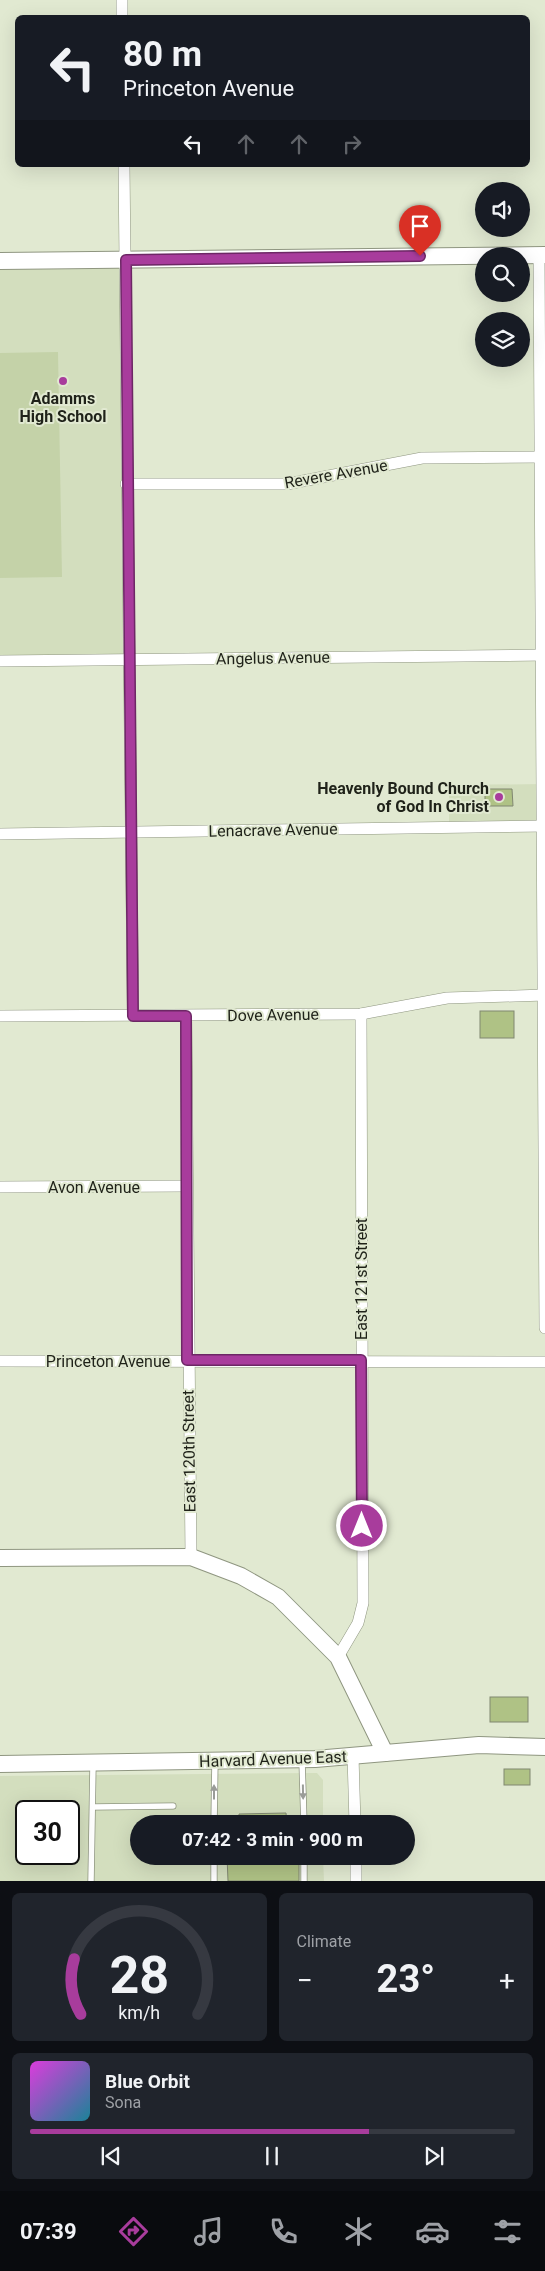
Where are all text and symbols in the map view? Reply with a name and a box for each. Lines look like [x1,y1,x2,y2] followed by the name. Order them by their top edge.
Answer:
[123,34,202,75] text: 80 m
[40,35,105,100] icon: left
[123,76,294,101] text: Princeton Avenue
[179,130,207,158] icon: left
[232,130,260,158] icon: ahead
[285,130,313,158] icon: ahead
[338,130,366,158] icon: right
[475,182,530,367] map controls
[475,182,530,237] button: sound
[399,205,441,256] pin
[406,212,434,240] icon: arrive
[475,247,530,302] button: search
[475,312,530,367] button: layers
[57,375,69,387] marker: Adamms High School
[19,389,107,426] place label: Adamms High School
[283,456,389,492] street label: Revere Avenue
[216,648,330,668] street label: Angelus Avenue
[317,779,490,816] place label: Heavenly Bound Church of God In Christ
[493,791,505,803] marker: Heavenly Bound Church of God In Christ
[208,819,338,841] street label: Lenacrave Avenue
[227,1005,319,1025] street label: Dove Avenue
[48,1178,140,1197] street label: Avon Avenue
[352,1218,371,1340] street label: East 121st Street
[46,1352,170,1371] street label: Princeton Avenue
[178,1390,200,1512] street label: East 120th Street
[335,1499,387,1551] position arrow
[199,1747,347,1771] street label: Harvard Avenue East
[210,1784,218,1800] one-way arrow
[299,1784,307,1800] one-way arrow
[15,1800,80,1865] speed limit sign: 30
[182,1828,363,1851] text: 07:42 · 3 min · 900 m
[297,1932,351,1951] text: Climate
[109,1945,169,2006] text: 28
[377,1957,435,2001] text: 23°
[297,1964,313,1997] text: −
[499,1964,515,1997] text: +
[118,2002,160,2023] text: km/h
[105,2070,190,2093] text: Blue Orbit
[105,2093,141,2112] text: Sona
[97,2142,125,2170] icon: previous
[258,2142,286,2170] icon: pause
[420,2142,448,2170] icon: next
[116,2214,151,2249] icon: directions
[191,2214,226,2249] icon: music
[266,2214,301,2249] icon: phone
[341,2214,376,2249] icon: climate
[415,2214,450,2249] icon: car
[490,2214,525,2249] icon: filters
[20,2219,77,2244] text: 07:39

